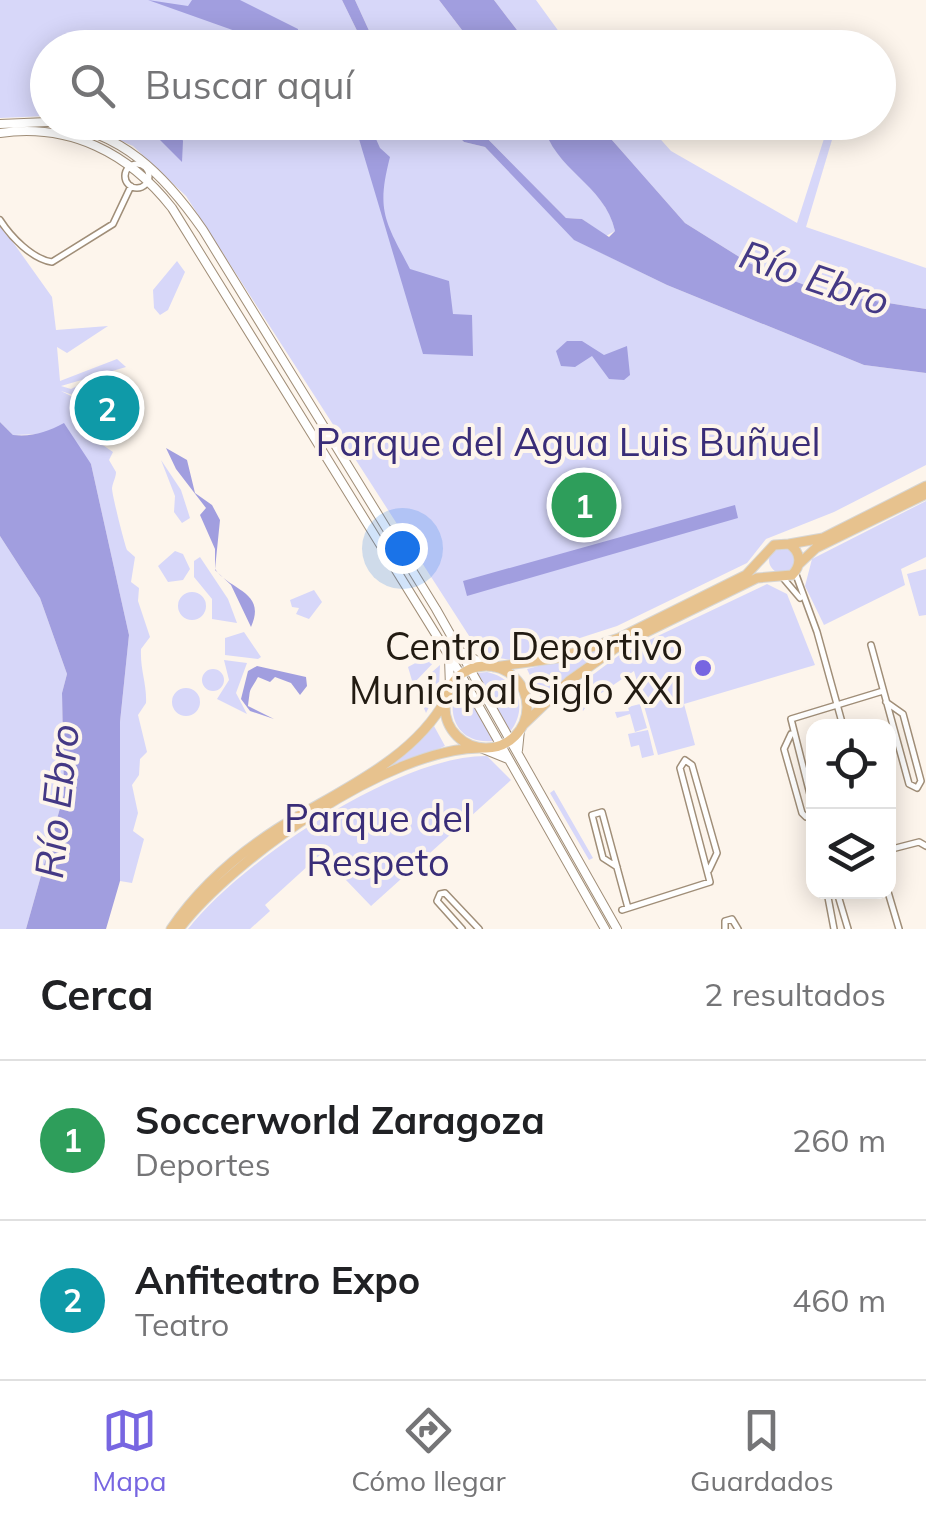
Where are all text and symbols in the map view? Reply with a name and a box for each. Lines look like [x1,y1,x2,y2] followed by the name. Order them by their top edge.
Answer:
[30,30,896,140] search box
[65,58,120,113] icon: search
[145,61,353,109] text: Buscar aquí
[734,228,896,326] water label: Río Ebro
[74,370,140,446] pin: 2
[316,418,820,466] park label: Parque del Agua Luis Buñuel
[552,468,616,542] pin: 1
[377,523,428,574] your location
[349,622,683,714] place label: Centro Deportivo Municipal Siglo XXI
[692,657,714,679] marker: Centro Deportivo Municipal Siglo XXI
[806,719,896,899] map controls
[806,719,896,809] button: locate
[23,721,89,881] water label: Río Ebro
[284,794,472,886] park label: Parque del Respeto
[806,809,896,899] button: layers
[40,968,154,1021] text: Cerca
[704,974,886,1014] text: 2 resultados
[135,1096,545,1144] text: Soccerworld Zaragoza
[63,1120,82,1160] text: 1
[792,1120,886,1160] text: 260 m
[135,1144,271,1184] text: Deportes
[135,1256,420,1304] text: Anfiteatro Expo
[63,1280,82,1320] text: 2
[792,1280,886,1320] text: 460 m
[135,1304,229,1344] text: Teatro
[92,1403,167,1498] tab: Mapa
[351,1403,506,1498] tab: Cómo llegar
[690,1403,834,1498] tab: Guardados

